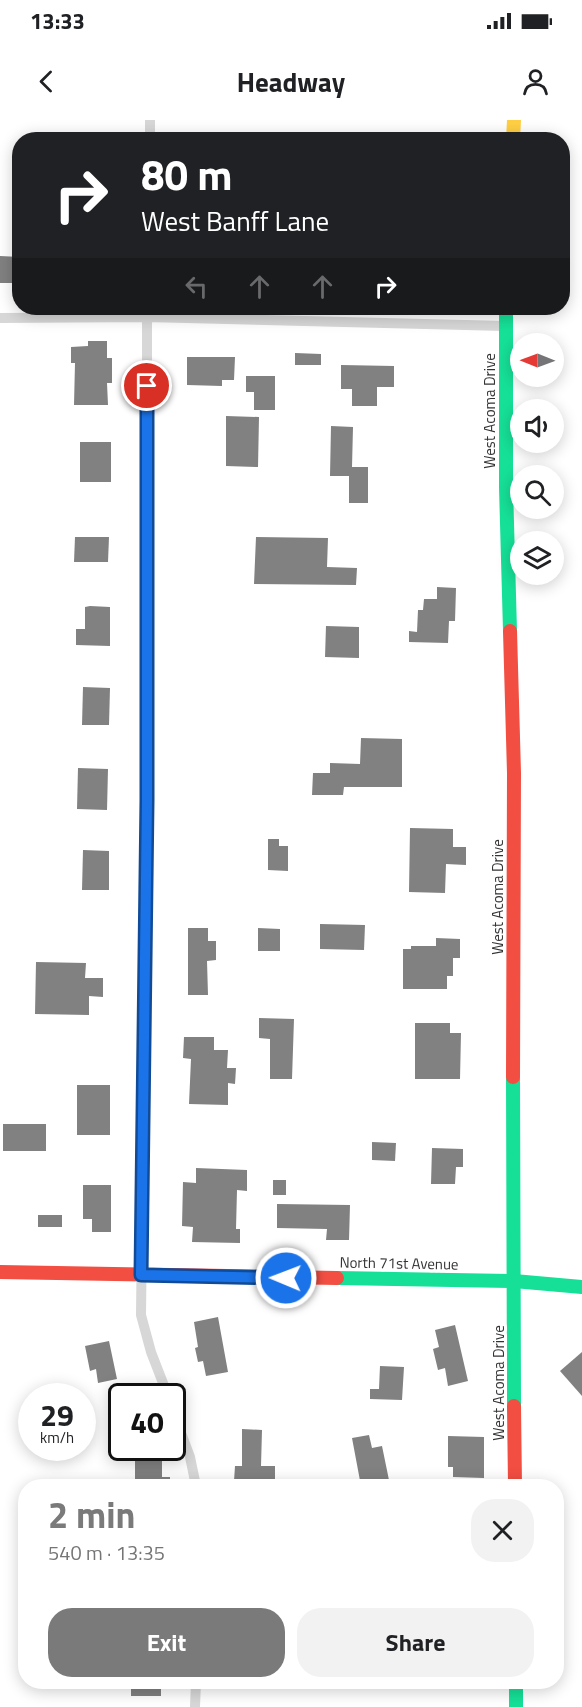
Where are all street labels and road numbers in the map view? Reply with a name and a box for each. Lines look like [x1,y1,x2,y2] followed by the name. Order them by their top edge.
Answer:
[478,353,501,469] street label: West Acoma Drive
[486,839,509,955] street label: West Acoma Drive
[339,1250,459,1276] street label: North 71st Avenue
[487,1325,510,1441] street label: West Acoma Drive

